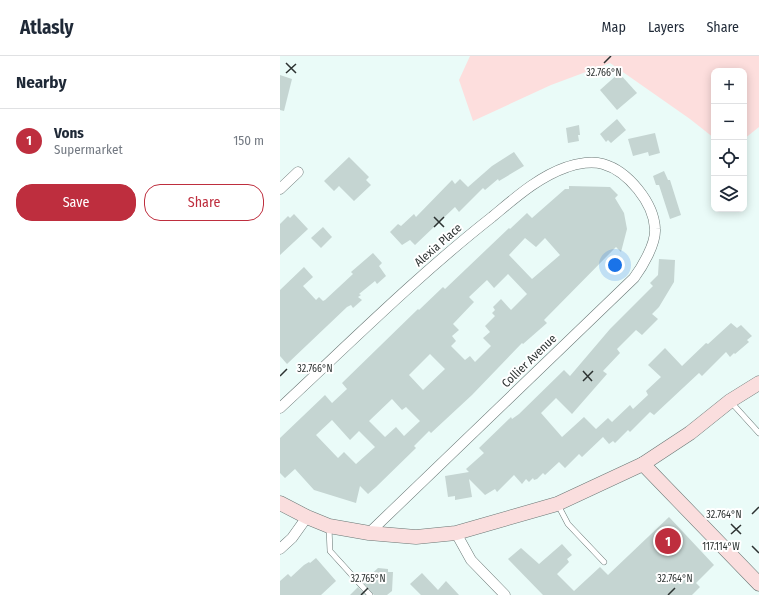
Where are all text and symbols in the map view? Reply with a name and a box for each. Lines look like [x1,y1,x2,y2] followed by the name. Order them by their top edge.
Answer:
[20,16,74,39] text: Atlasly
[602,19,626,36] text: Map
[648,19,684,36] text: Layers
[706,19,739,36] text: Share
[586,67,622,79] text: 32.766°N
[711,68,747,212] map controls
[711,68,747,104] button: +
[16,72,67,93] text: Nearby
[711,104,747,140] button: −
[54,124,84,142] text: Vons
[26,133,32,148] text: 1
[233,133,264,148] text: 150 m
[711,140,747,176] button: locate
[54,142,123,157] text: Supermarket
[711,176,747,212] button: layers
[16,184,136,221] button: Save
[144,184,264,221] button: Share
[411,221,465,269] street label: Alexia Place
[605,255,625,275] your location
[499,331,559,391] street label: Collier Avenue
[297,363,333,375] text: 32.766°N
[706,509,742,521] text: 32.764°N
[655,526,681,556] pin: 1
[702,541,740,553] text: 117.114°W
[351,573,385,585] text: 32.765°N
[657,573,693,585] text: 32.764°N

